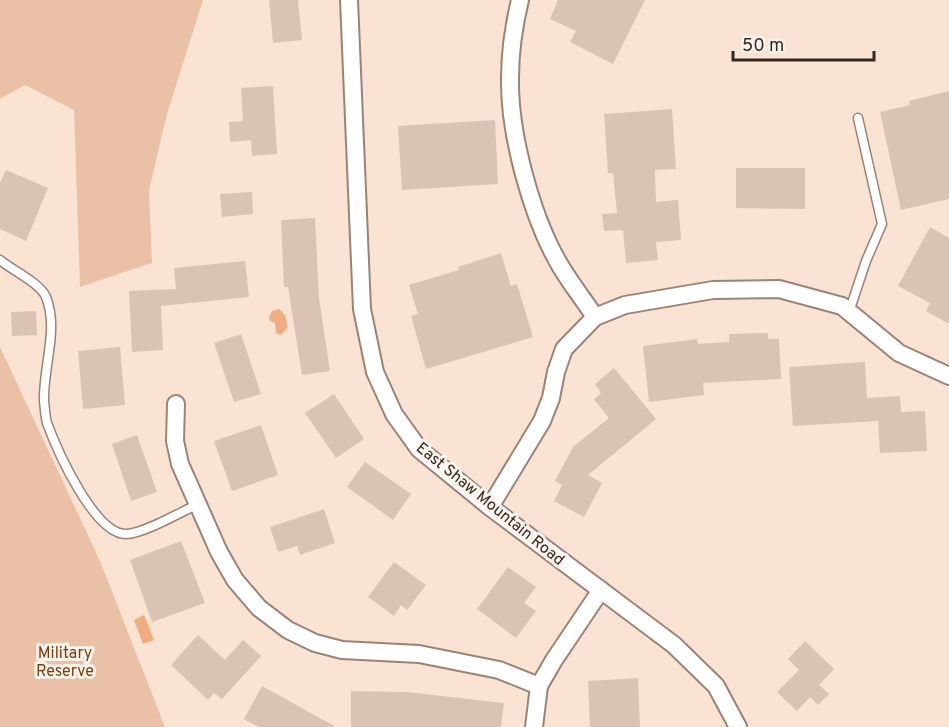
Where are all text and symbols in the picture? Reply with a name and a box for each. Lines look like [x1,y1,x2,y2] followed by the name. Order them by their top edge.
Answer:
[733,24,874,62] scale bar
[742,35,784,58] text: 50 m
[412,439,568,571] street label: East Shaw Mountain Road
[36,644,94,682] park label: Military Reserve

